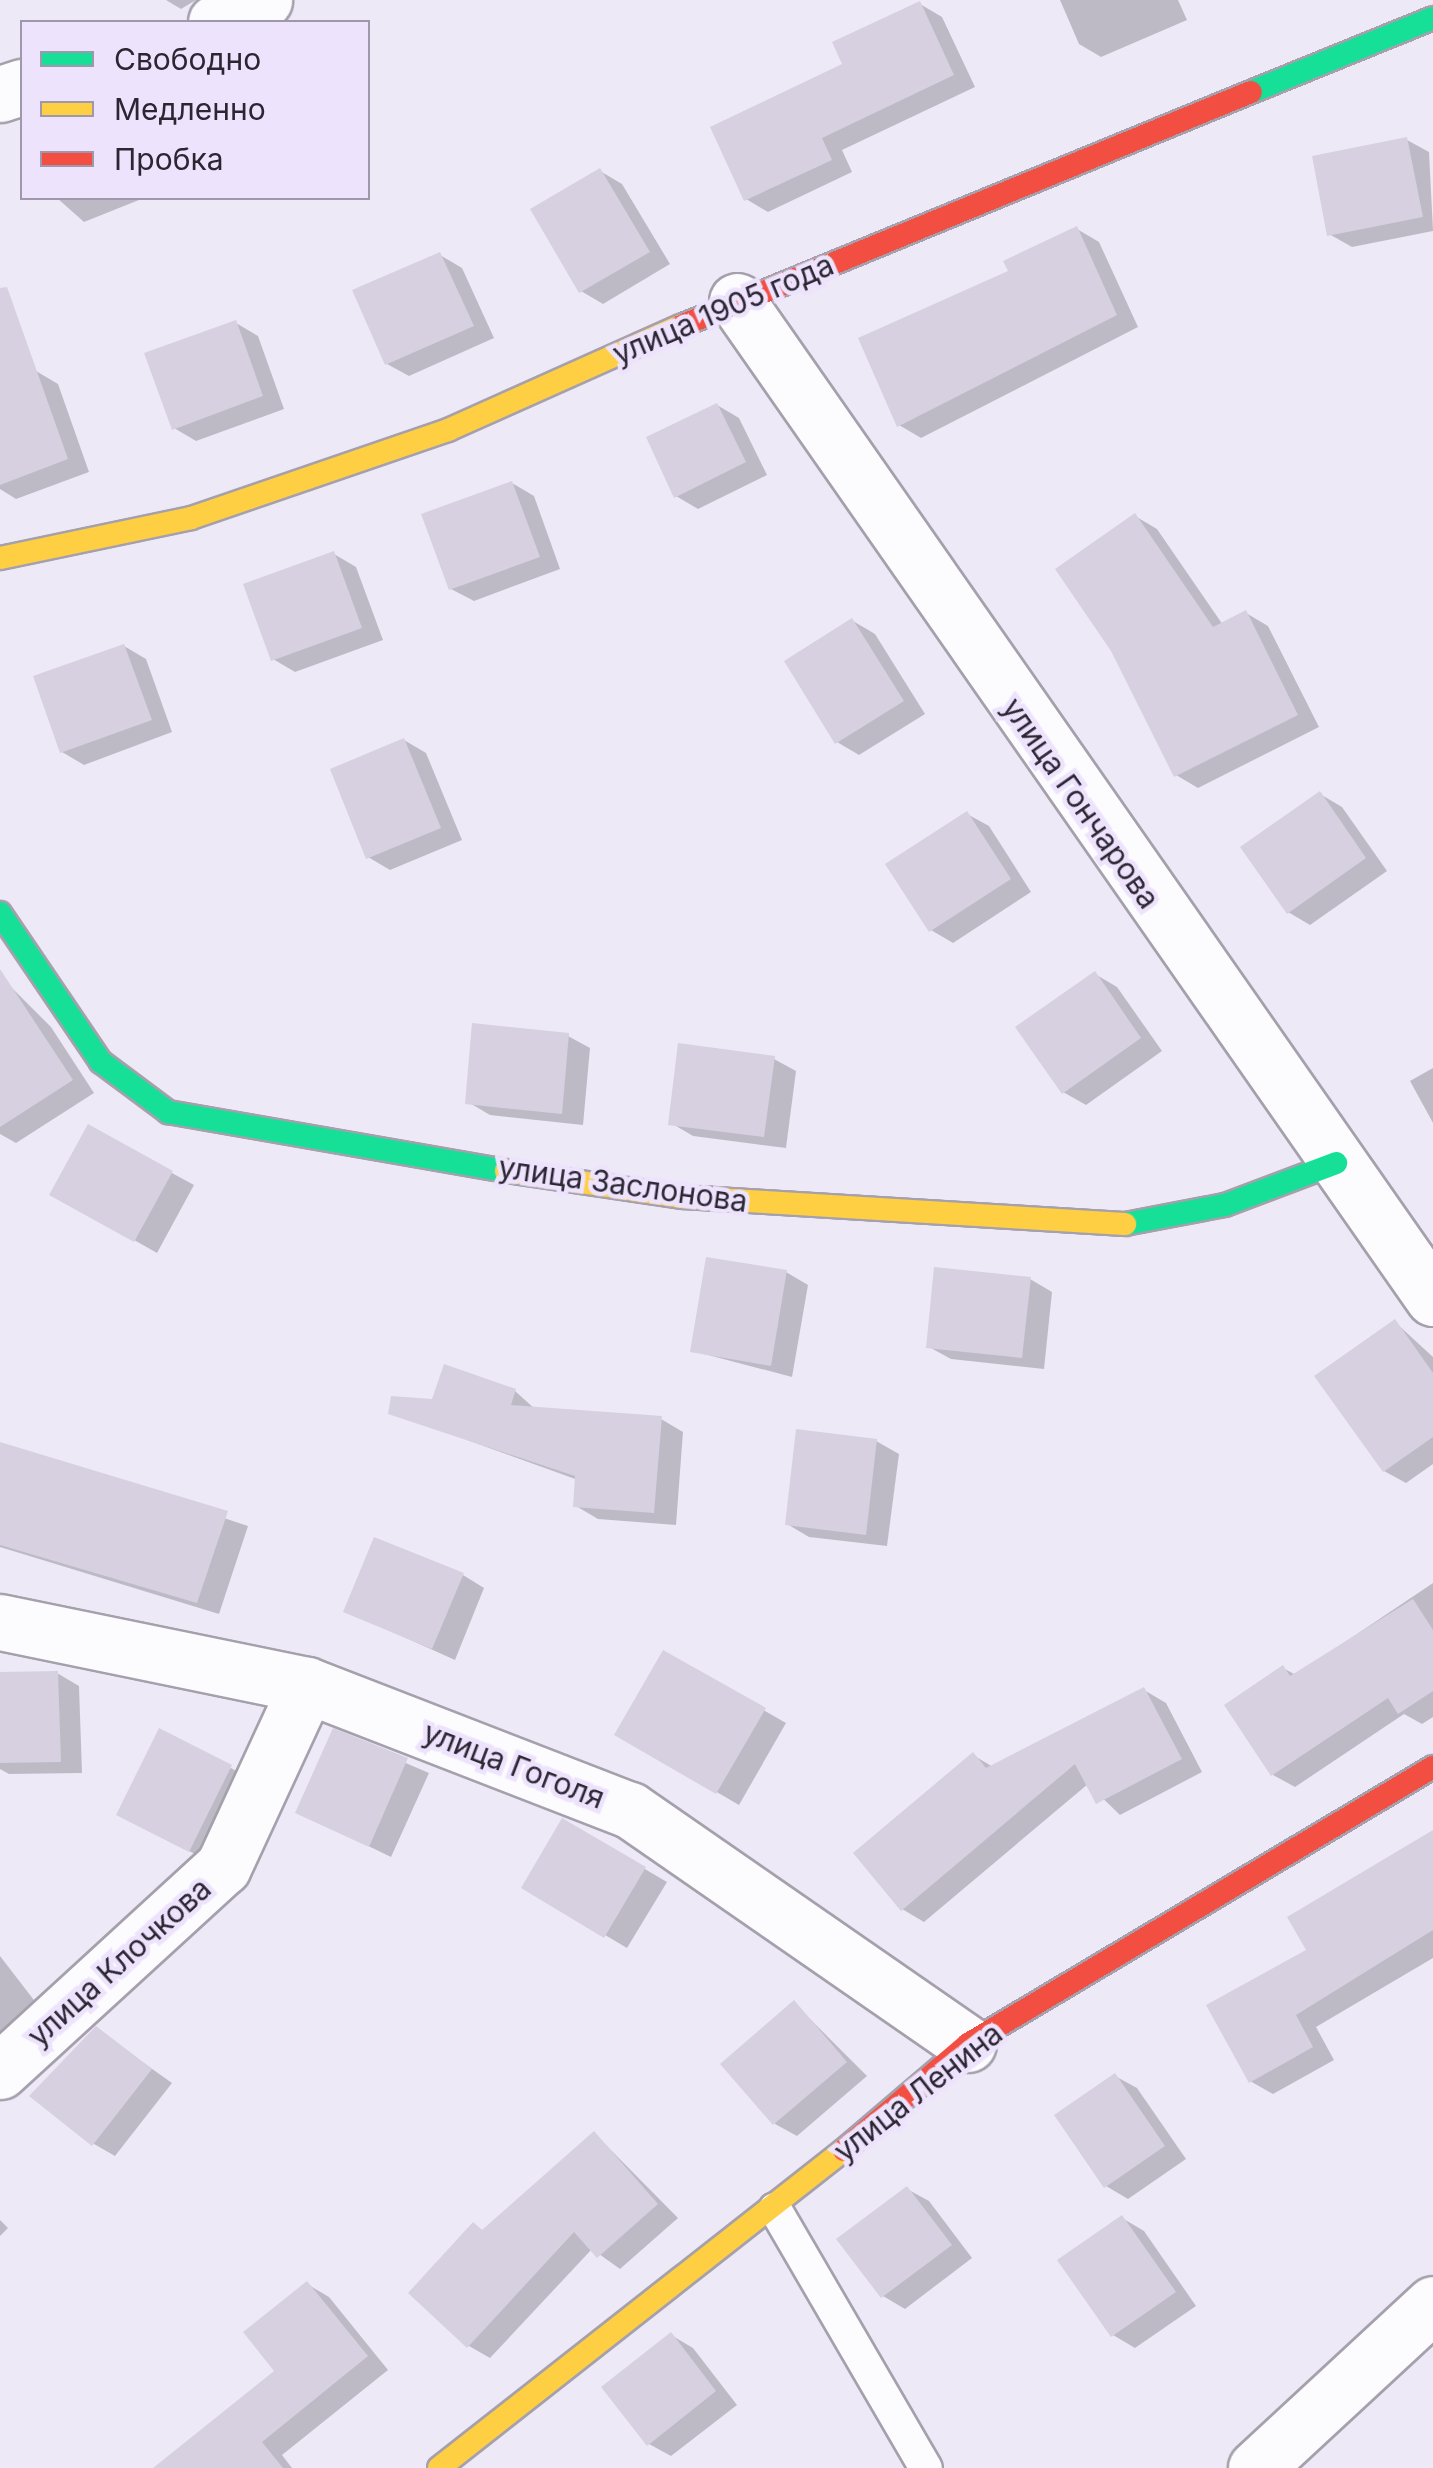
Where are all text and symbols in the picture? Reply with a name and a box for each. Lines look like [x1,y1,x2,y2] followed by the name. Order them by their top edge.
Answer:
[20,20,370,200] legend
[114,41,261,77] text: Свободно
[114,91,266,127] text: Медленно
[114,141,224,177] text: Пробка
[607,246,839,372] street label: улица 1905 года
[995,691,1167,915] street label: улица Гончарова
[496,1149,750,1219] street label: улица Заслонова
[418,1714,610,1816] street label: улица Гоголя
[20,1870,218,2054] street label: улица Клочкова
[827,2015,1009,2169] street label: улица Ленина

